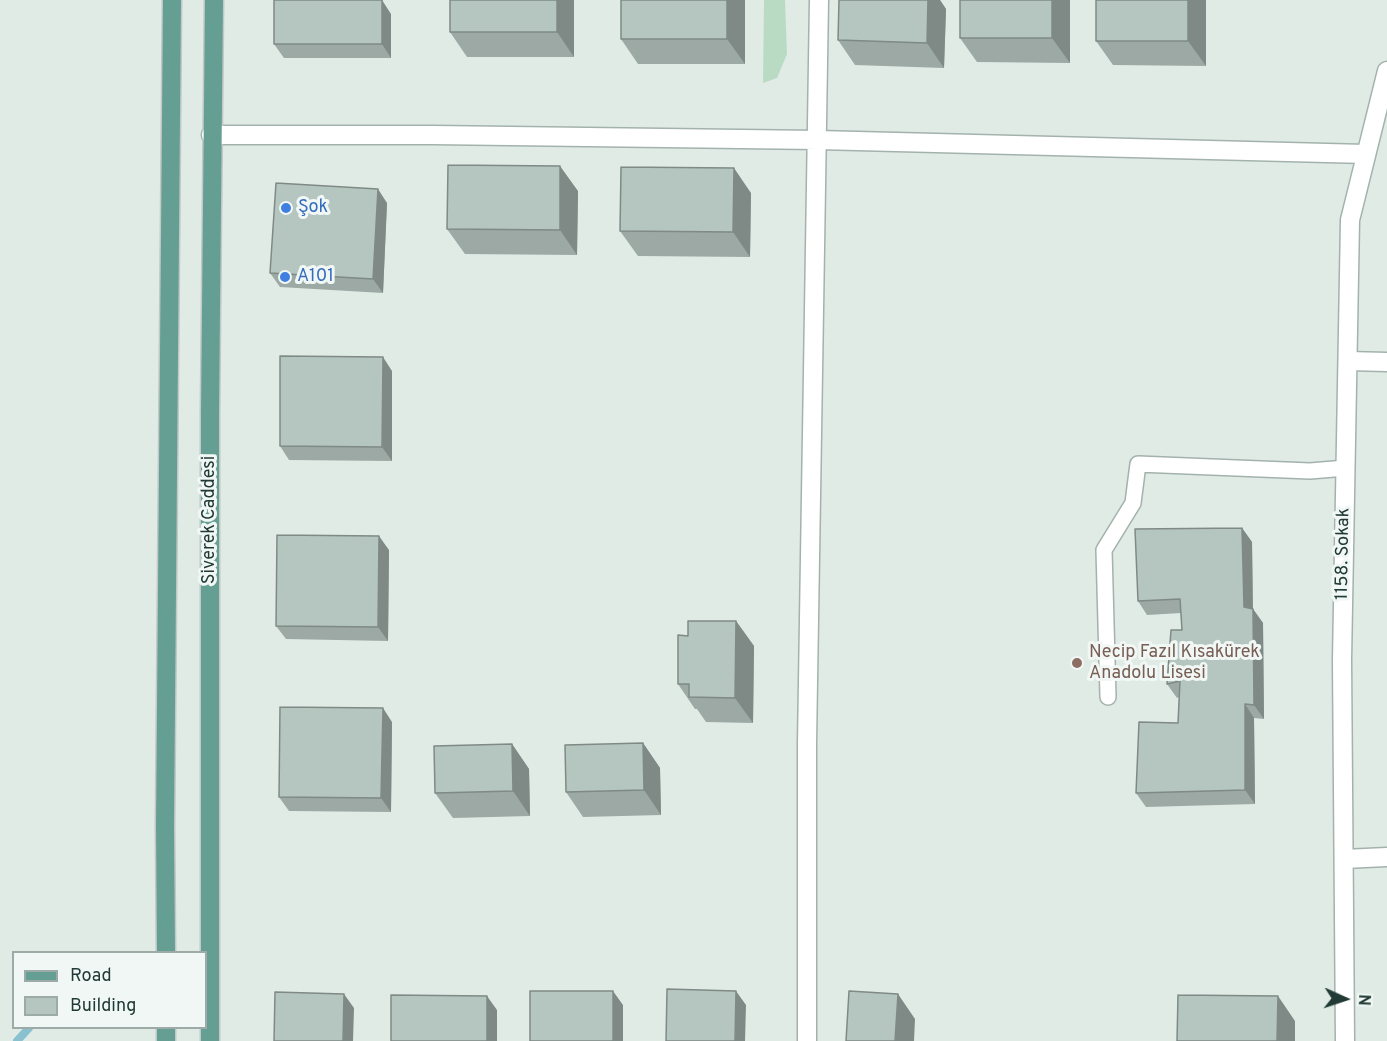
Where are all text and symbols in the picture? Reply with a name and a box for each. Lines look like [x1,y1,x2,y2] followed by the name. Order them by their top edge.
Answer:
[298,197,328,219] place label: Şok
[279,201,293,215] marker: Şok
[297,266,334,288] place label: A101
[278,270,292,284] marker: A101
[199,456,221,584] street label: Siverek Caddesi
[1332,508,1356,600] street label: 1158. Sokak
[1089,642,1260,684] place label: Necip Fazıl Kısakürek Anadolu Lisesi
[1070,656,1084,670] marker: Necip Fazıl Kısakürek Anadolu Lisesi
[12,951,207,1029] legend
[70,965,112,988] text: Road
[1315,969,1375,1029] north arrow
[1353,994,1373,1006] text: N
[70,995,136,1018] text: Building

